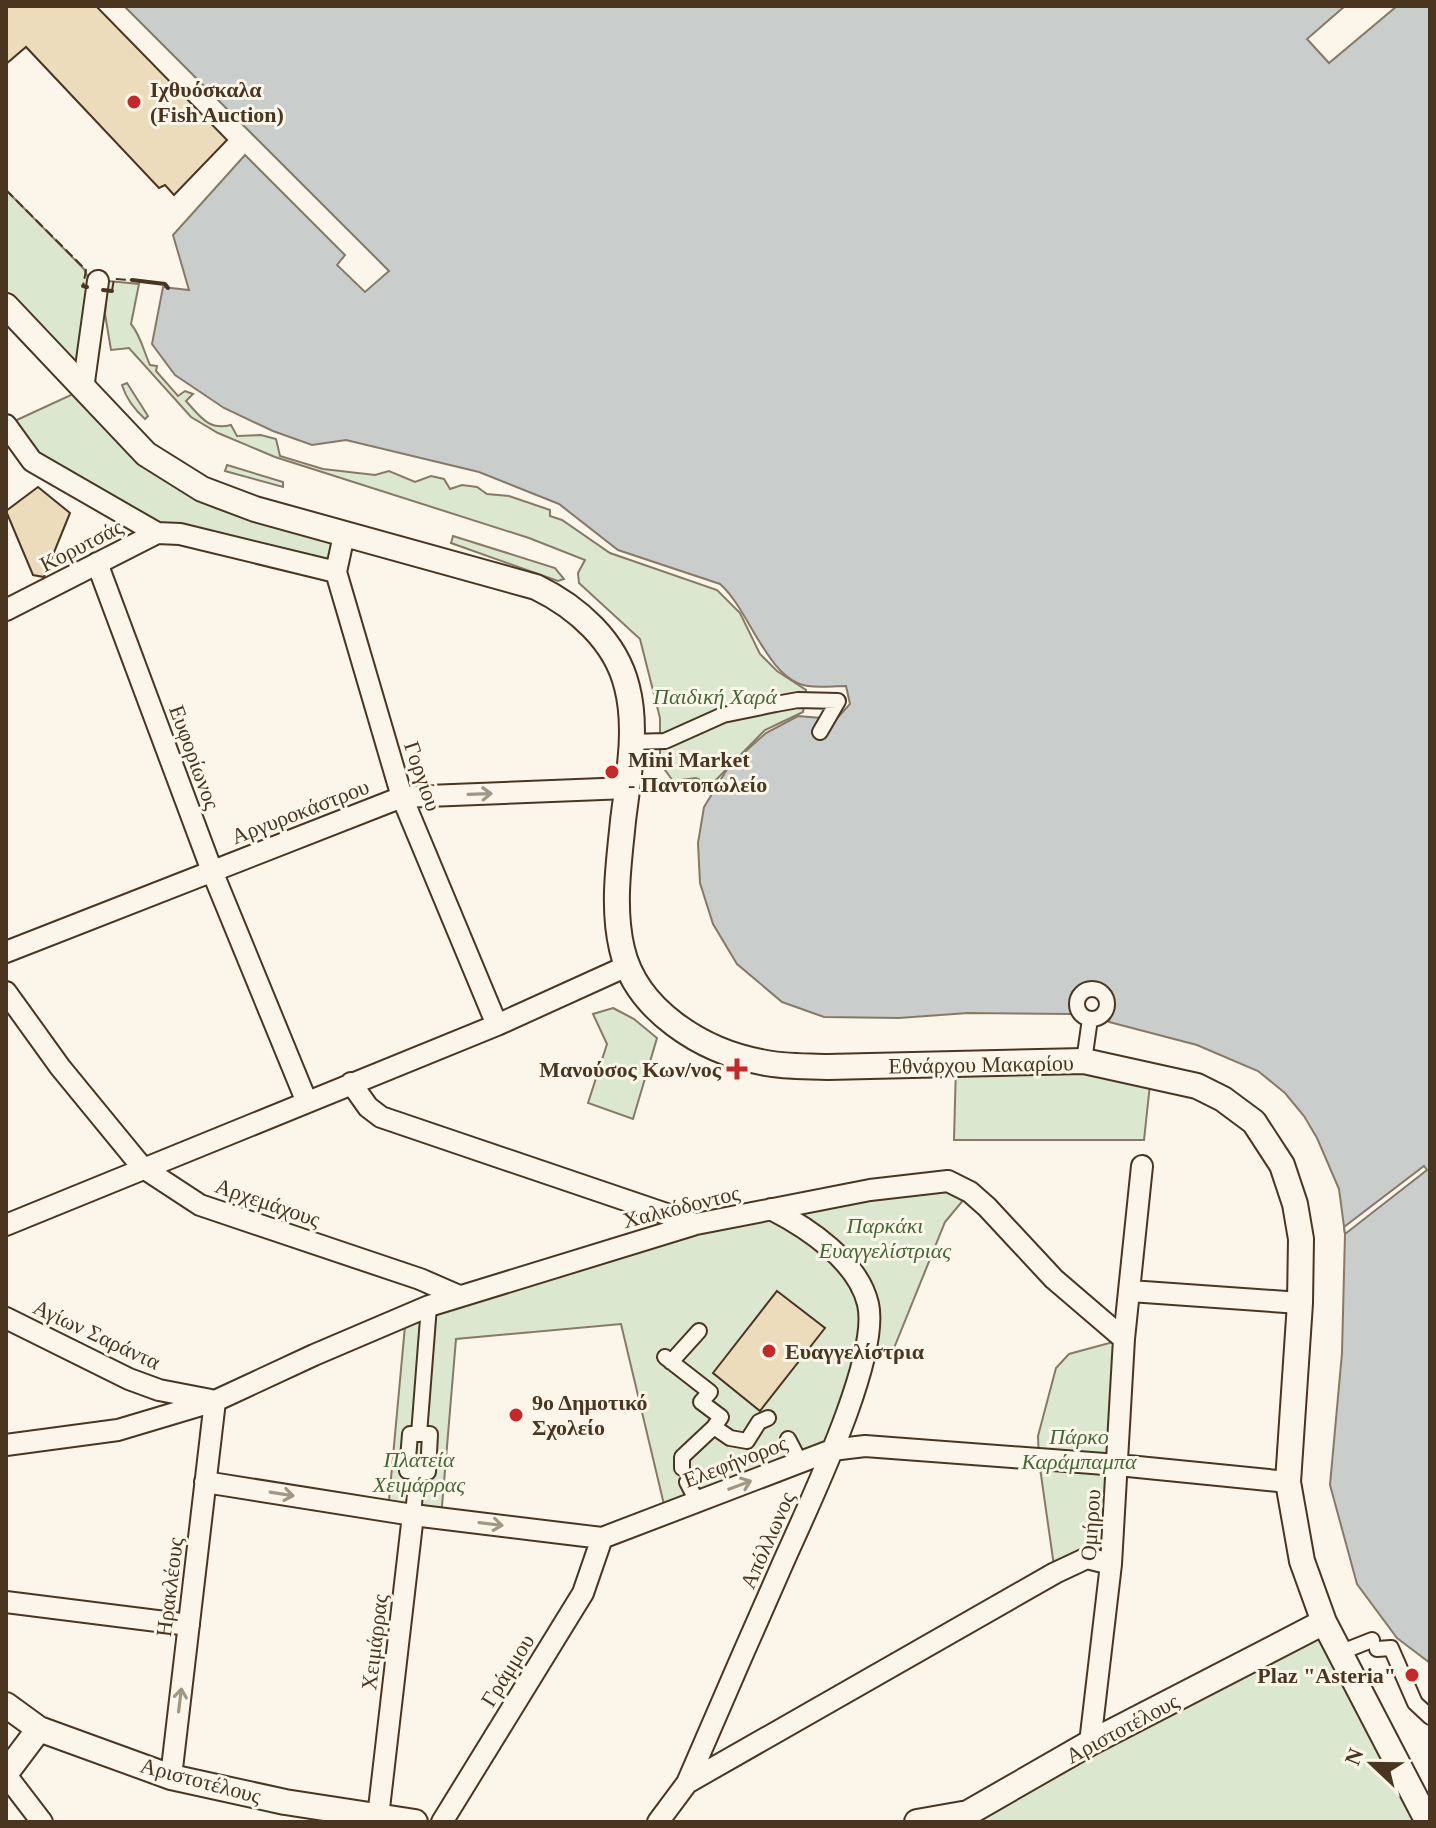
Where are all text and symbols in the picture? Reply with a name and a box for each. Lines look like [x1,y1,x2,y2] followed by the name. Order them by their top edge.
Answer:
[150,77,284,127] place label: Ιχθυόσκαλα (Fish Auction)
[125,93,143,111] marker: Ιχθυόσκαλα (Fish Auction)
[36,514,127,577] street label: Κορυτσάς
[652,684,777,709] park label: Παιδική Χαρά
[164,702,225,813] street label: Ευφορίωνος
[399,738,446,814] street label: Γοργίου
[628,747,767,797] place label: Mini Market - Παντοπωλείο
[603,763,621,781] marker: Mini Market - Παντοπωλείο
[228,774,373,849] street label: Αργυροκάστρου
[466,786,493,801] one-way arrow
[888,1050,1074,1079] street label: Εθνάρχου Μακαρίου
[539,1057,722,1082] place label: Μανούσος Κων/νος
[728,1060,746,1078] marker: Μανούσος Κων/νος
[212,1173,324,1232] street label: Αρχεμάχους
[620,1180,742,1233] street label: Χαλκόδοντος
[818,1213,952,1263] park label: Παρκάκι Ευαγγελίστριας
[29,1294,165,1375] street label: Αγίων Σαράντα
[785,1339,925,1364] place label: Ευαγγελίστρια
[760,1342,778,1360] marker: Ευαγγελίστρια
[532,1390,648,1440] place label: 9ο Δημοτικό Σχολείο
[507,1406,525,1424] marker: 9ο Δημοτικό Σχολείο
[1021,1424,1137,1474] park label: Πάρκο Καράμπαμπα
[680,1430,791,1493] street label: Ελεφήνορος
[372,1447,466,1497] park label: Πλατεία Χειμάρρας
[727,1477,752,1491] one-way arrow
[269,1487,295,1502] one-way arrow
[735,1488,800,1593] street label: Απόλλωνος
[1076,1488,1105,1562] street label: Ομήρου
[477,1517,504,1532] one-way arrow
[151,1536,188,1638] street label: Ηρακλέους
[356,1592,393,1692] street label: Χειμάρρας
[475,1629,539,1711] street label: Γράμμου
[1257,1663,1396,1688] place label: Plaz "Asteria"
[1403,1666,1421,1684] marker: Plaz "Asteria"
[173,1687,188,1714] one-way arrow
[1062,1688,1183,1769] street label: Αριστοτέλους
[1332,1724,1412,1804] north arrow
[1339,1745,1369,1769] text: N
[138,1752,264,1809] street label: Αριστοτέλους

